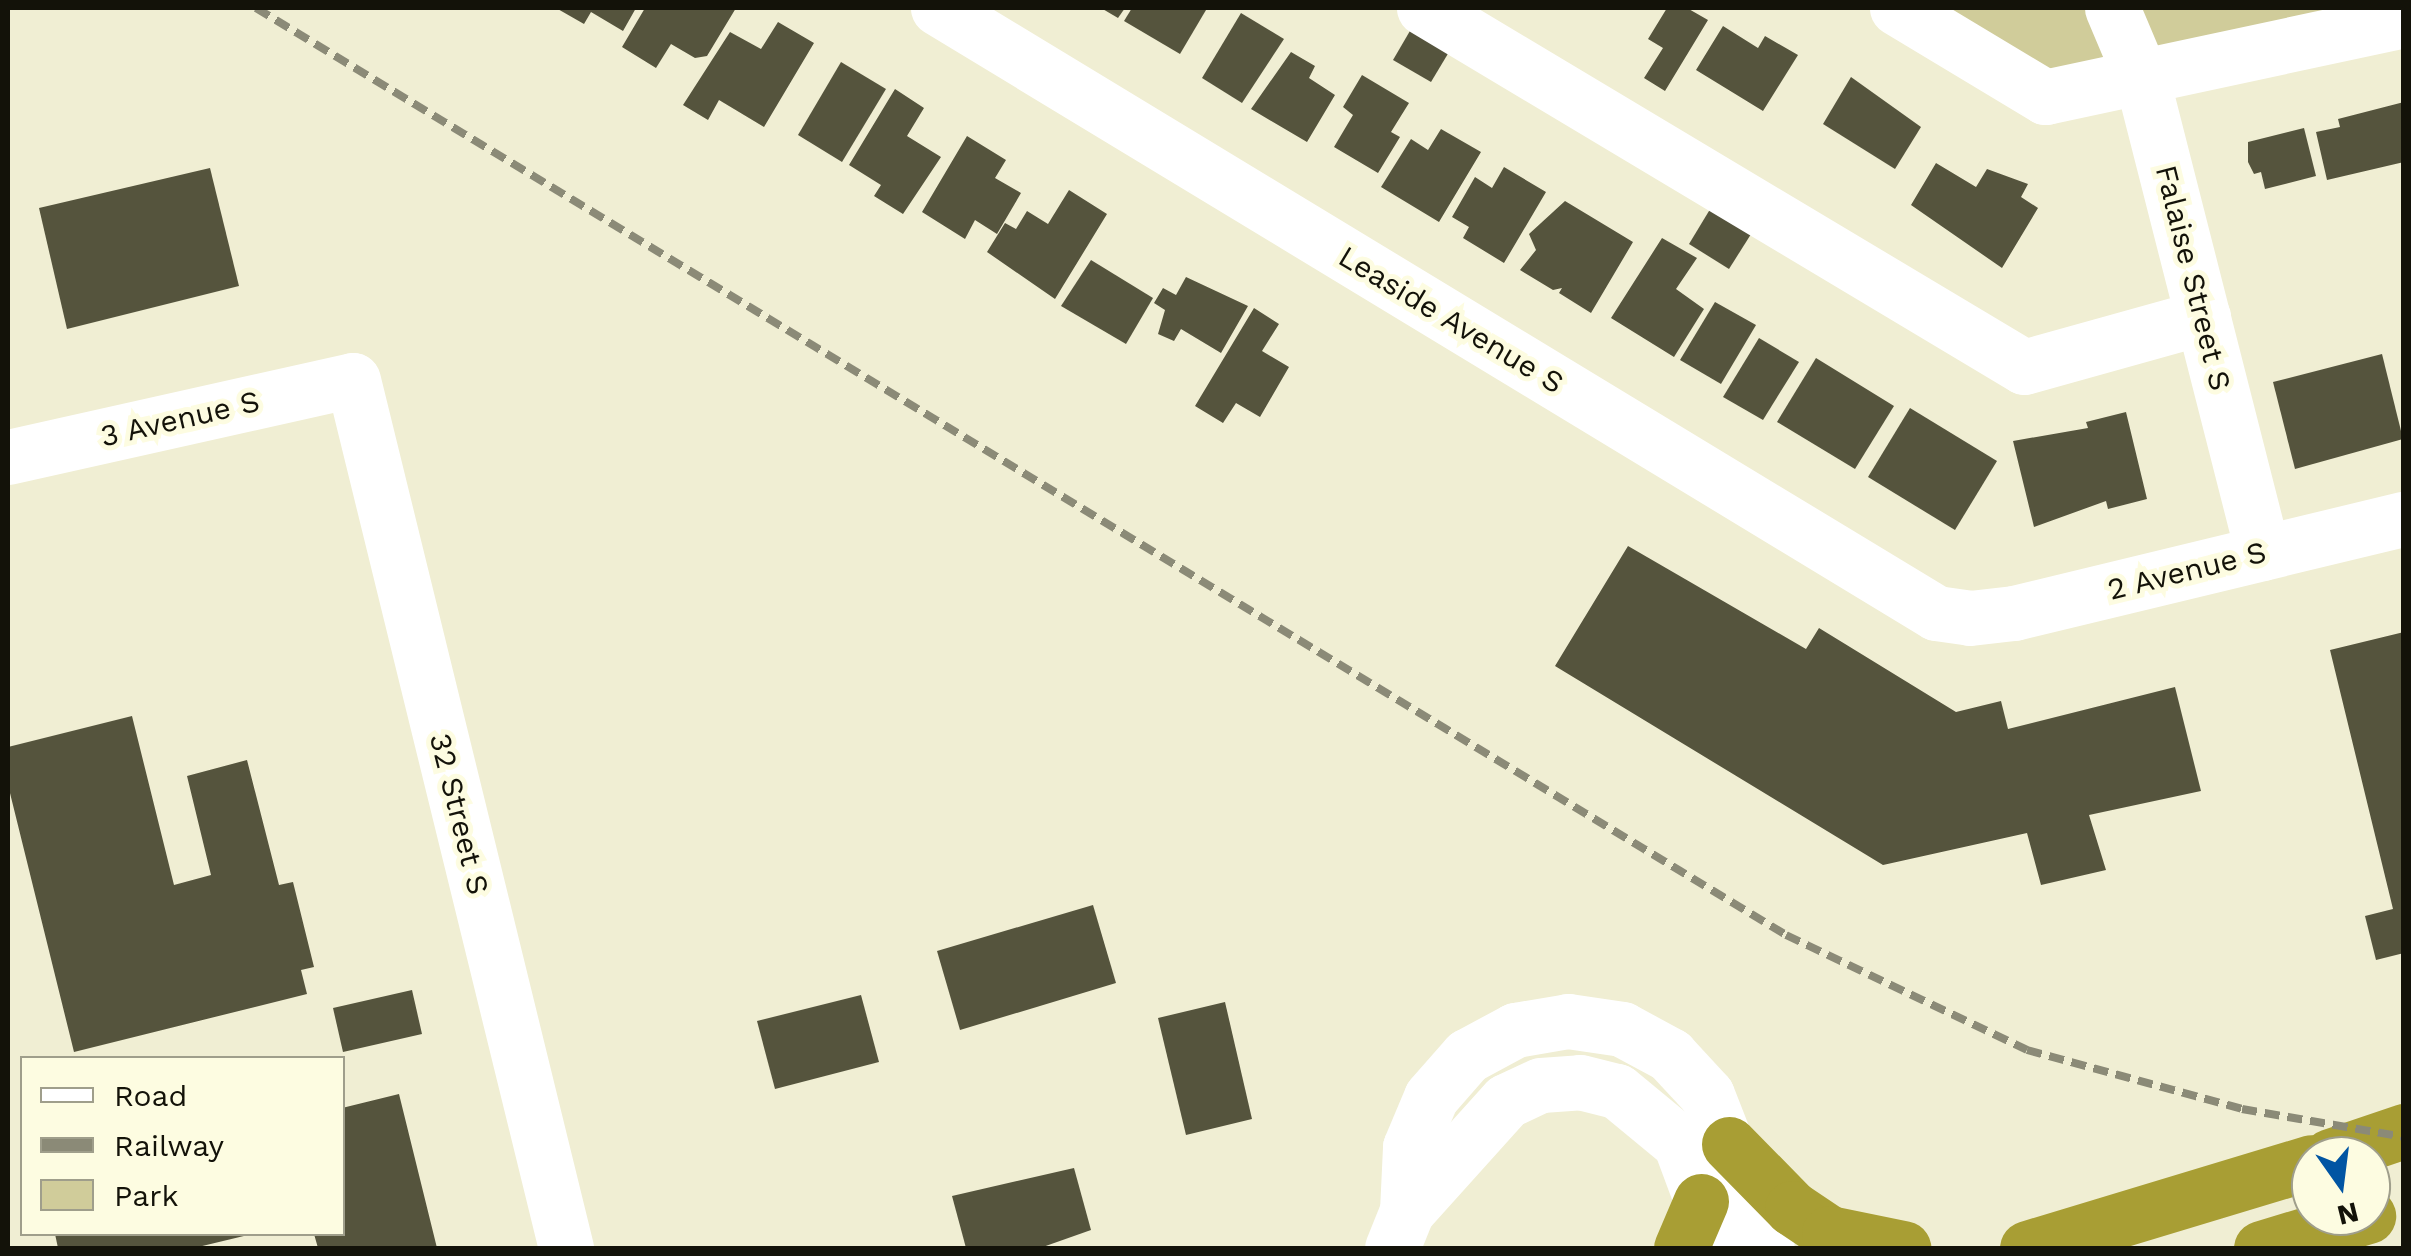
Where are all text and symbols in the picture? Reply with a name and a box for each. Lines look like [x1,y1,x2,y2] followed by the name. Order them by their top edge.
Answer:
[2148,162,2238,394] street label: Falaise Street S
[1331,238,1571,402] street label: Leaside Avenue S
[96,383,264,455] street label: 3 Avenue S
[2103,534,2271,608] street label: 2 Avenue S
[422,730,496,898] street label: 32 Street S
[20,1056,345,1236] legend
[114,1078,187,1113] text: Road
[114,1128,224,1163] text: Railway
[2291,1136,2391,1236] north arrow
[114,1178,179,1213] text: Park
[2334,1195,2362,1232] text: N

